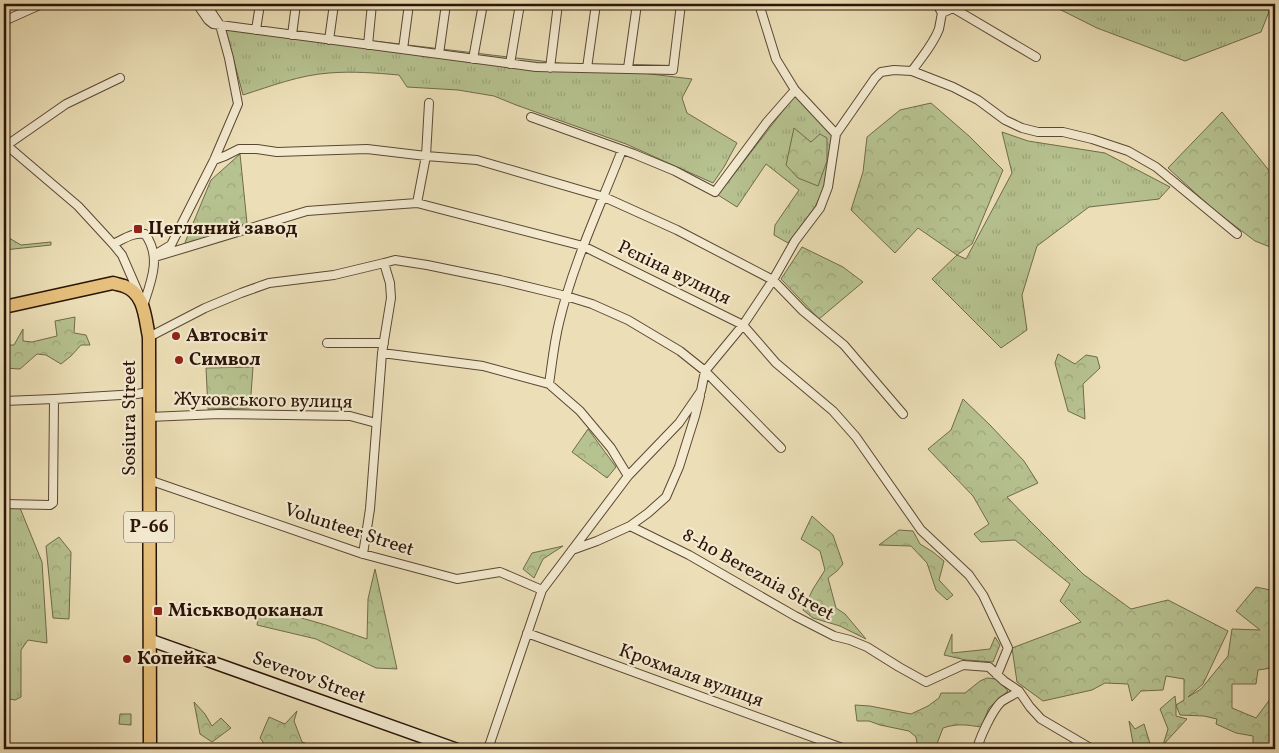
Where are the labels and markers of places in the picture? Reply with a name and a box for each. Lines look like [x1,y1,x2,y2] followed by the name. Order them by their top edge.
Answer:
[148,216,298,242] place label: Цегляний завод
[132,223,144,235] marker: Цегляний завод
[186,323,268,349] place label: Автосвіт
[170,330,182,342] marker: Автосвіт
[189,347,261,373] place label: Символ
[173,354,185,366] marker: Символ
[168,598,323,624] place label: Міськводоканал
[152,605,164,617] marker: Міськводоканал
[137,646,217,672] place label: Копейка
[121,653,133,665] marker: Копейка

